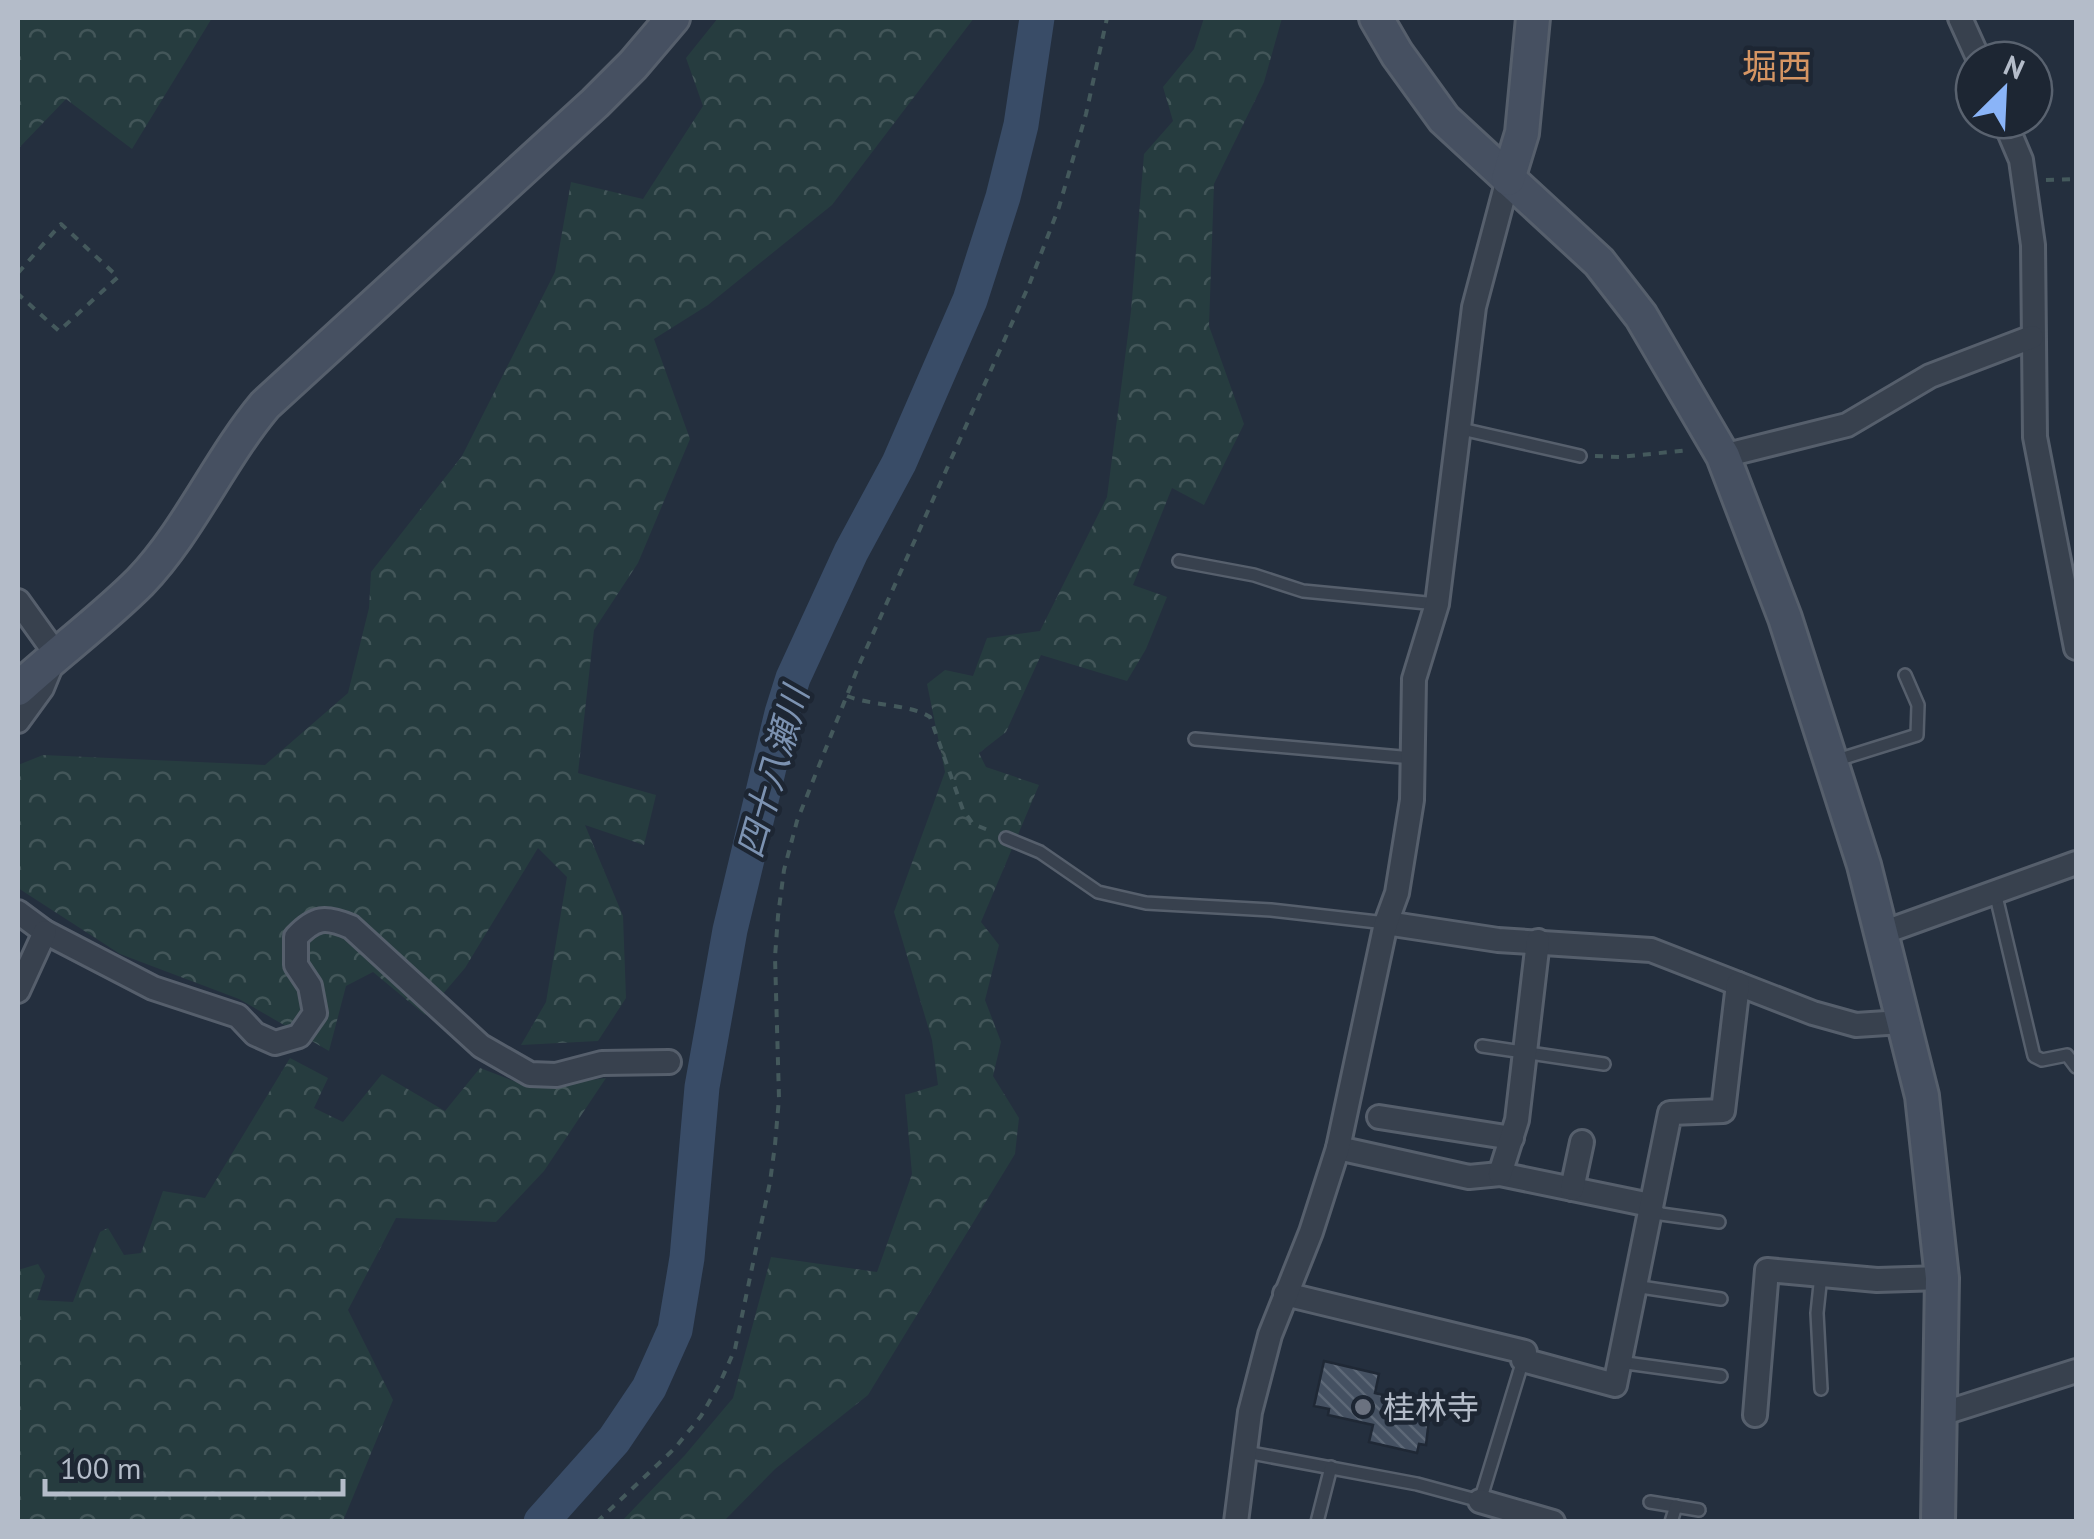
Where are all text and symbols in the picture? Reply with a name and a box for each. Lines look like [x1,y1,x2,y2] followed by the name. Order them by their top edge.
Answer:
[1954,40,2054,140] north arrow
[1742,43,1812,89] district label: 堀西
[1998,46,2030,87] text: N
[726,678,819,862] water label: 四十八瀬川
[1383,1386,1479,1428] place label: 桂林寺
[1352,1396,1374,1418] marker: 桂林寺
[45,1434,342,1496] scale bar
[60,1448,141,1487] text: 100 m

